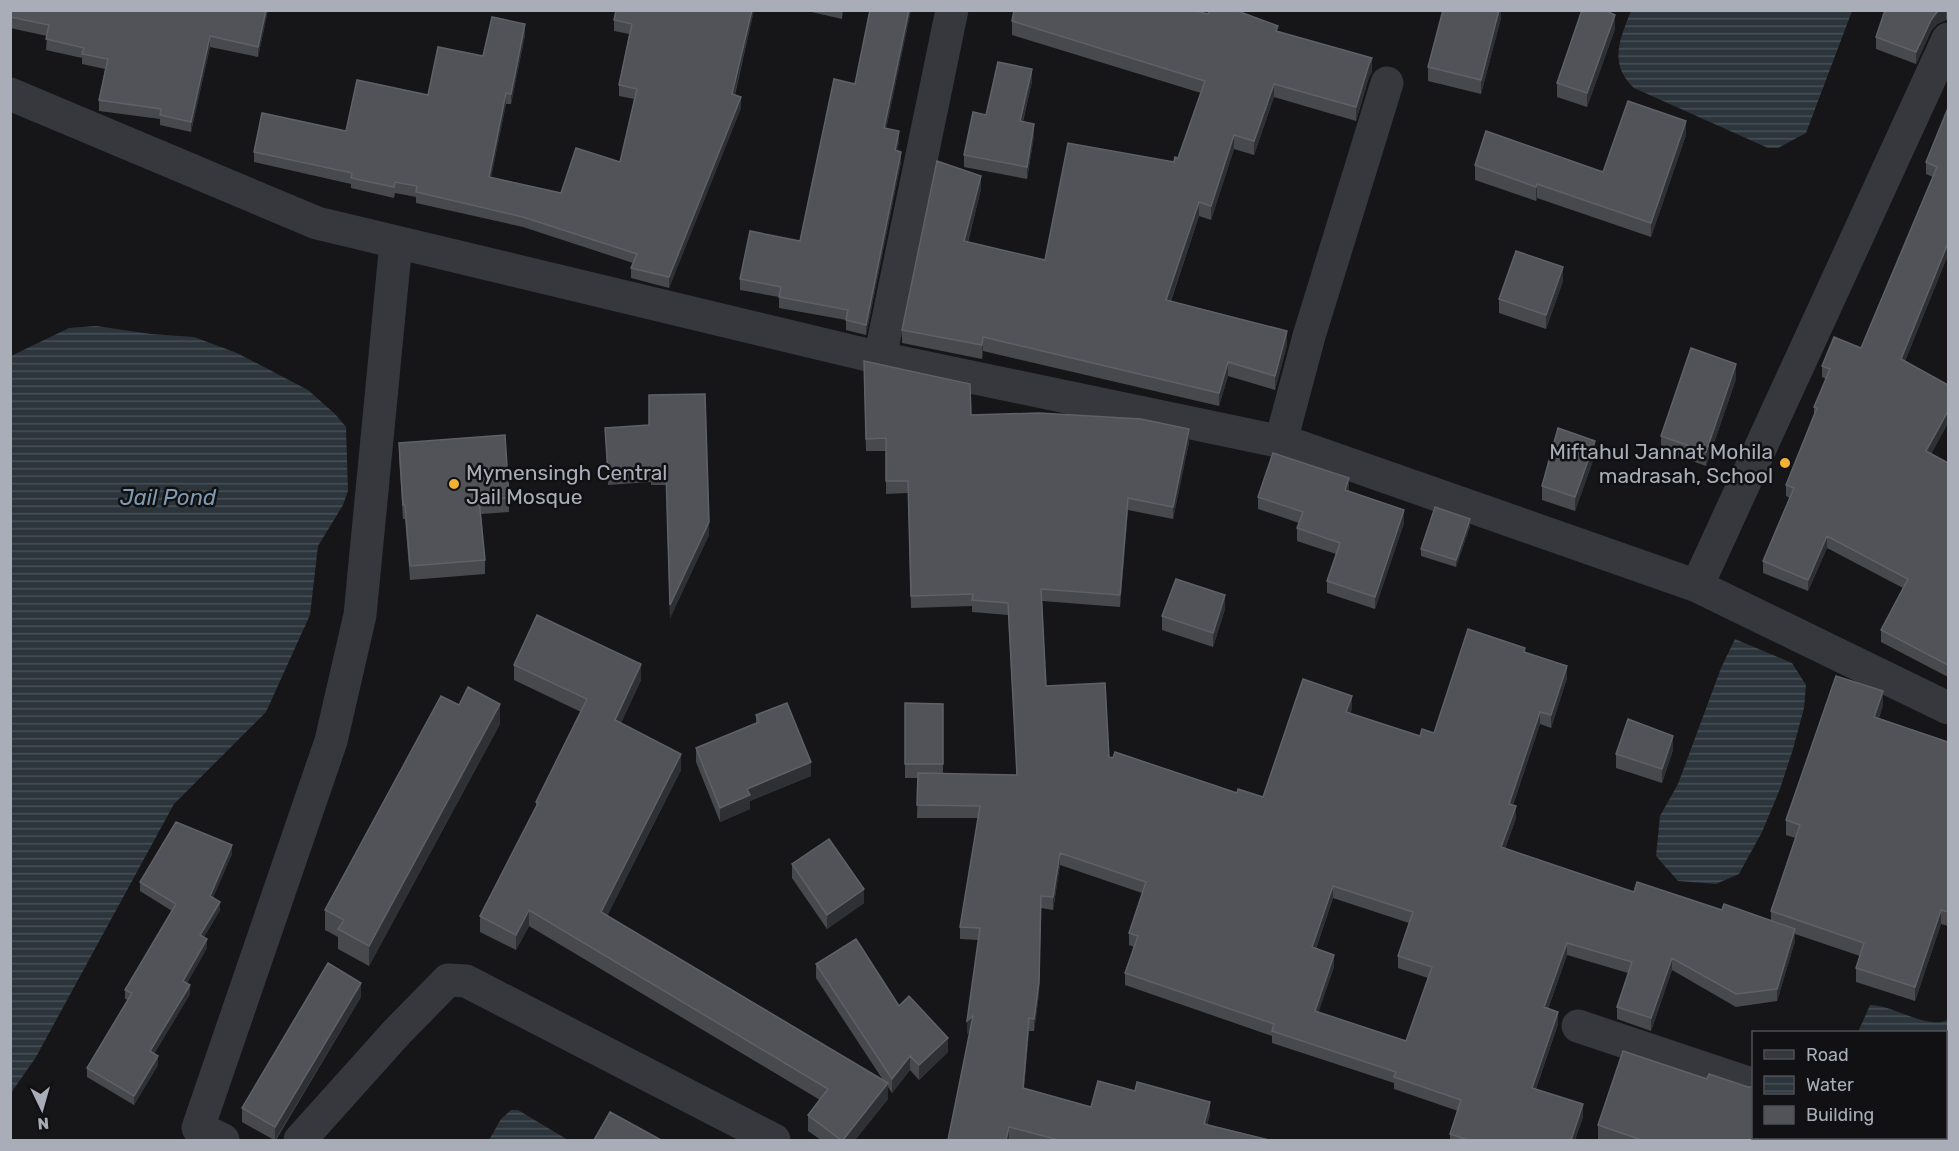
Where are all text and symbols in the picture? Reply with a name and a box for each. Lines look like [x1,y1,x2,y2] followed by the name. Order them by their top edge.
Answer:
[1549,439,1773,488] place label: Miftahul Jannat Mohila madrasah, School
[1778,456,1792,470] marker: Miftahul Jannat Mohila madrasah, School
[466,460,667,509] place label: Mymensingh Central Jail Mosque
[447,477,461,491] marker: Mymensingh Central Jail Mosque
[120,484,217,511] water label: Jail Pond
[1752,1031,1947,1139] legend
[1806,1044,1849,1066] text: Road
[1806,1074,1854,1096] text: Water
[12,1079,72,1139] north arrow
[1806,1104,1874,1126] text: Building
[37,1113,50,1133] text: N

